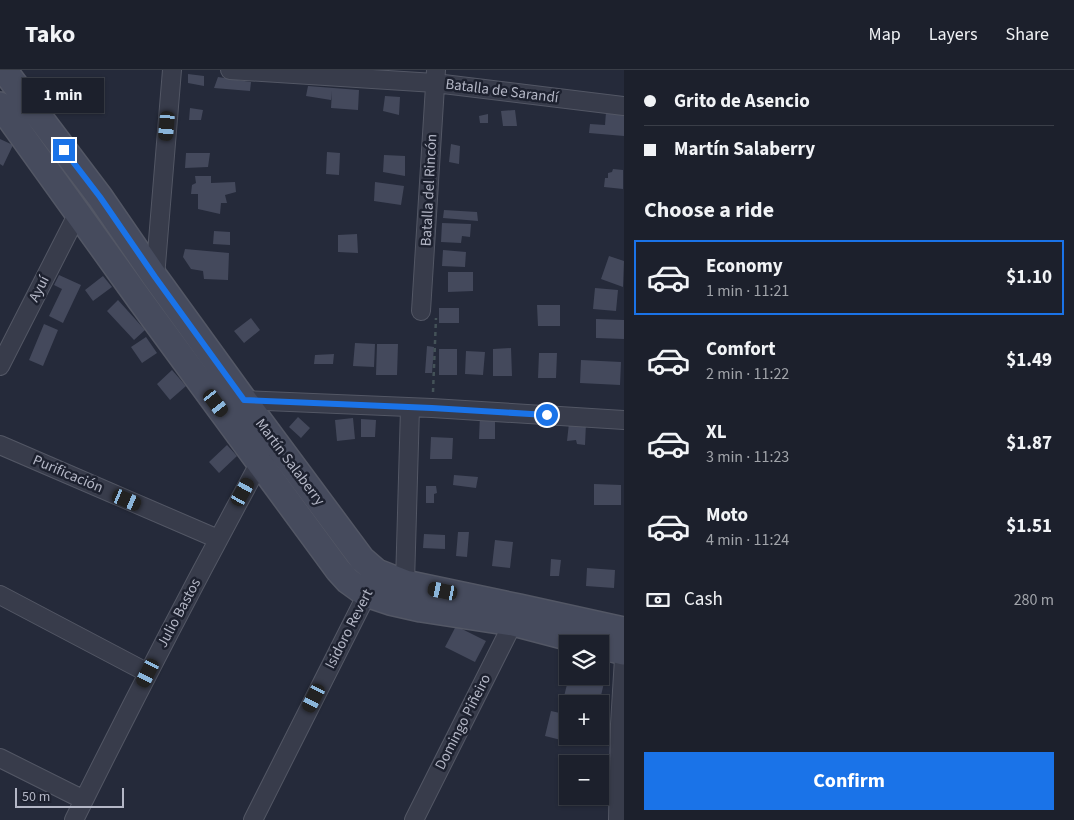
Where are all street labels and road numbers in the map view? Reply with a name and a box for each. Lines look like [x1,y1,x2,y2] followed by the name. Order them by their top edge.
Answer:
[444,74,561,109] street label: Batalla de Sarandí
[416,133,442,247] street label: Batalla del Rincón
[24,271,55,306] street label: Ayuí
[250,414,330,510] street label: Martín Salaberry
[30,450,106,498] street label: Purificación
[152,575,206,651] street label: Julio Bastos
[320,585,378,673] street label: Isidoro Revert
[430,671,496,773] street label: Domingo Piñeiro

